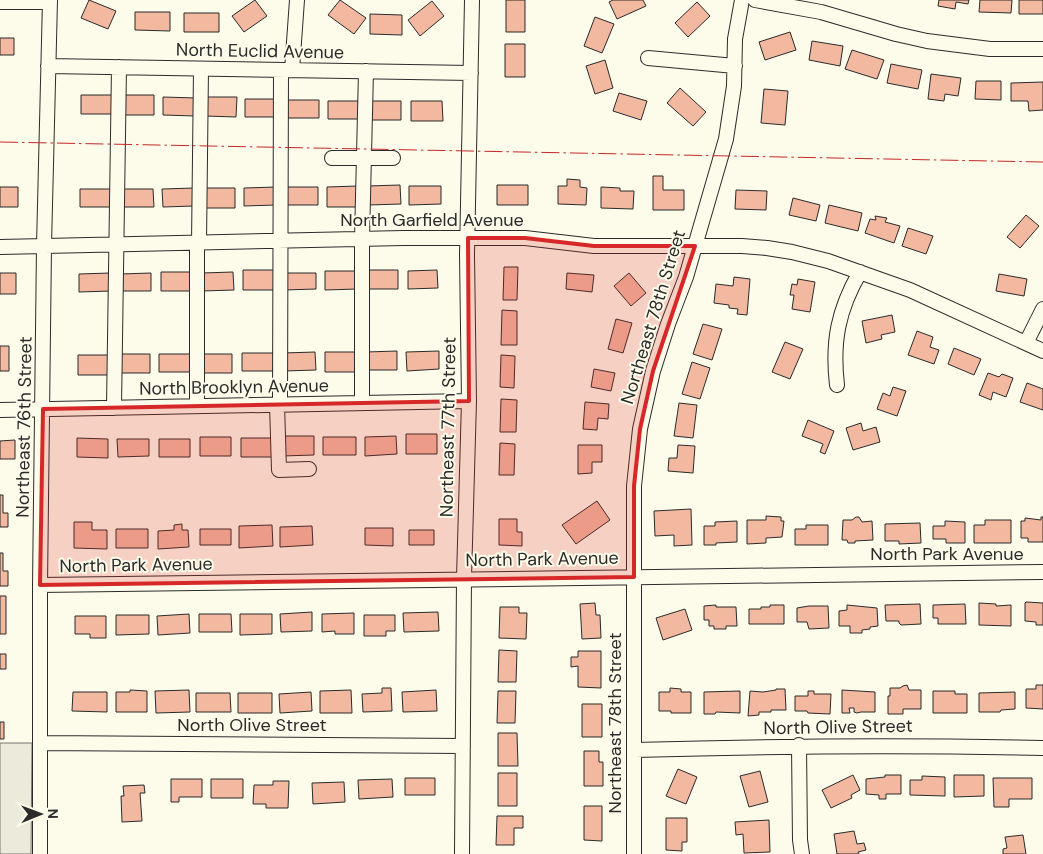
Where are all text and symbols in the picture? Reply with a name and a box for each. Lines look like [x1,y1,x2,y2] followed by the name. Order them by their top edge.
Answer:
[176,38,344,64] street label: North Euclid Avenue
[340,208,524,232] street label: North Garfield Avenue
[615,227,691,407] street label: Northeast 78th Street
[10,336,38,518] street label: Northeast 76th Street
[434,337,462,517] street label: Northeast 77th Street
[139,373,329,401] street label: North Brooklyn Avenue
[870,542,1024,566] street label: North Park Avenue
[465,546,619,572] street label: North Park Avenue
[59,552,213,578] street label: North Park Avenue
[603,632,627,814] street label: Northeast 78th Street
[177,713,327,737] street label: North Olive Street
[763,714,913,740] street label: North Olive Street
[15,789,65,839] north arrow
[44,809,62,819] text: N

